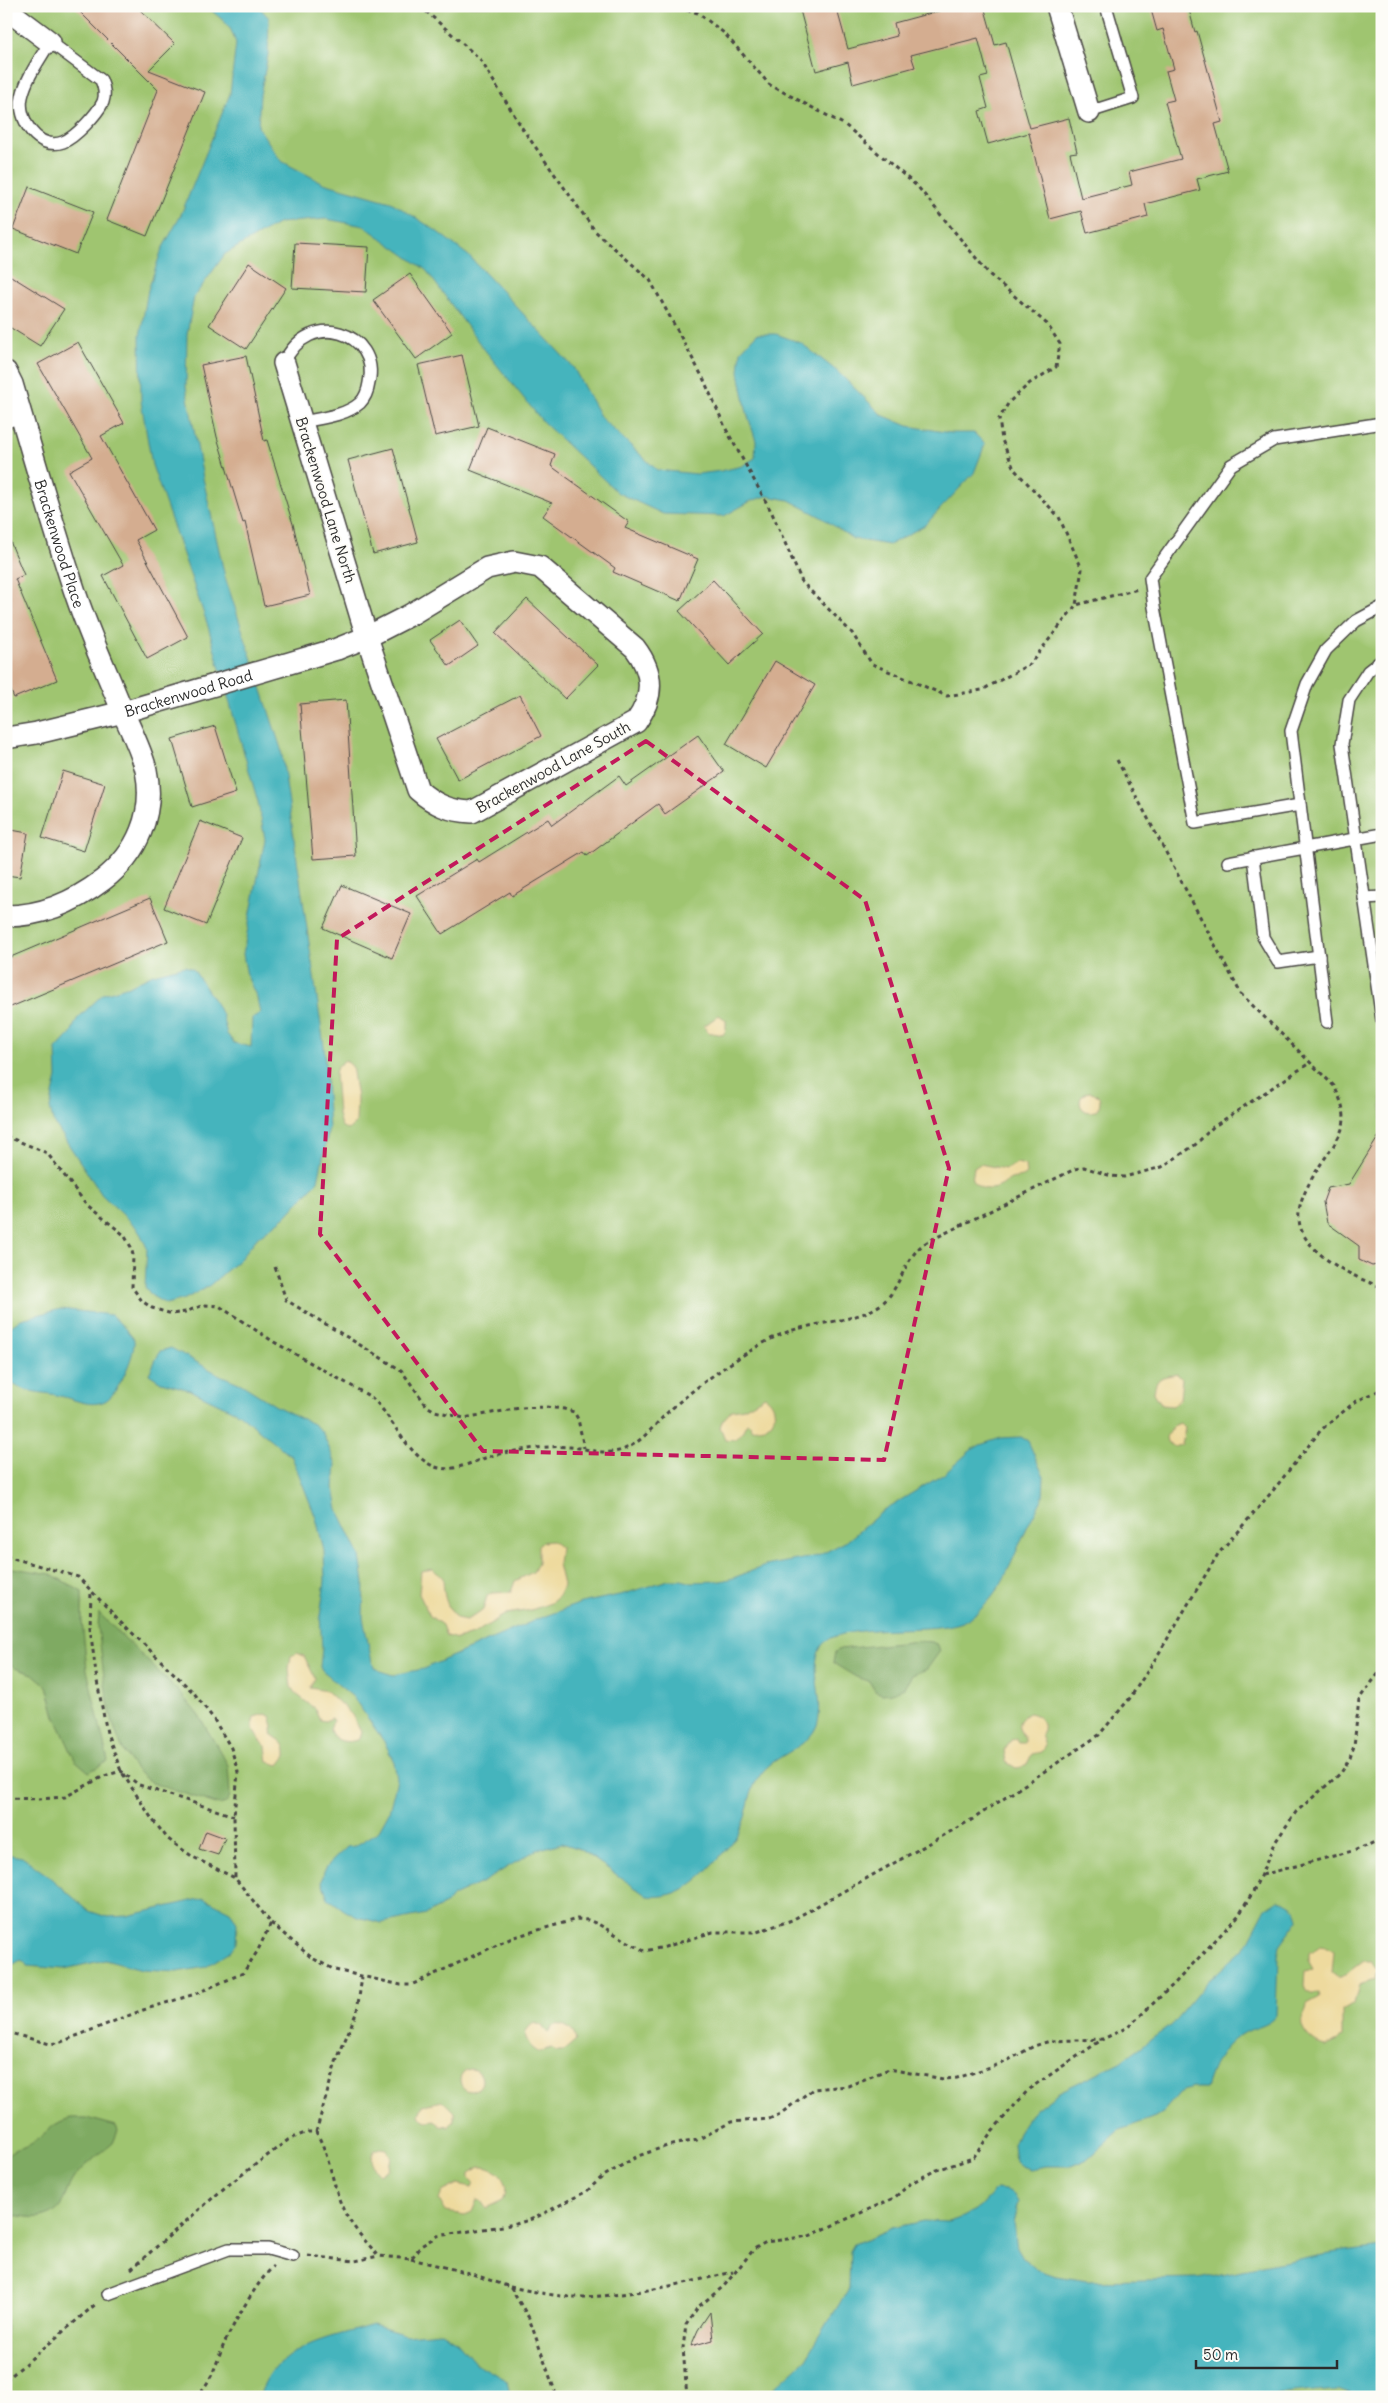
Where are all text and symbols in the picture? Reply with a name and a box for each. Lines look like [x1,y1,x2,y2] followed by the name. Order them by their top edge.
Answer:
[292,415,360,586] street label: Brackenwood Lane North
[31,477,89,610] street label: Brackenwood Place
[122,665,255,721] street label: Brackenwood Road
[473,717,634,817] street label: Brackenwood Lane South
[1196,2338,1337,2370] scale bar
[1203,2345,1238,2364] text: 50 m

